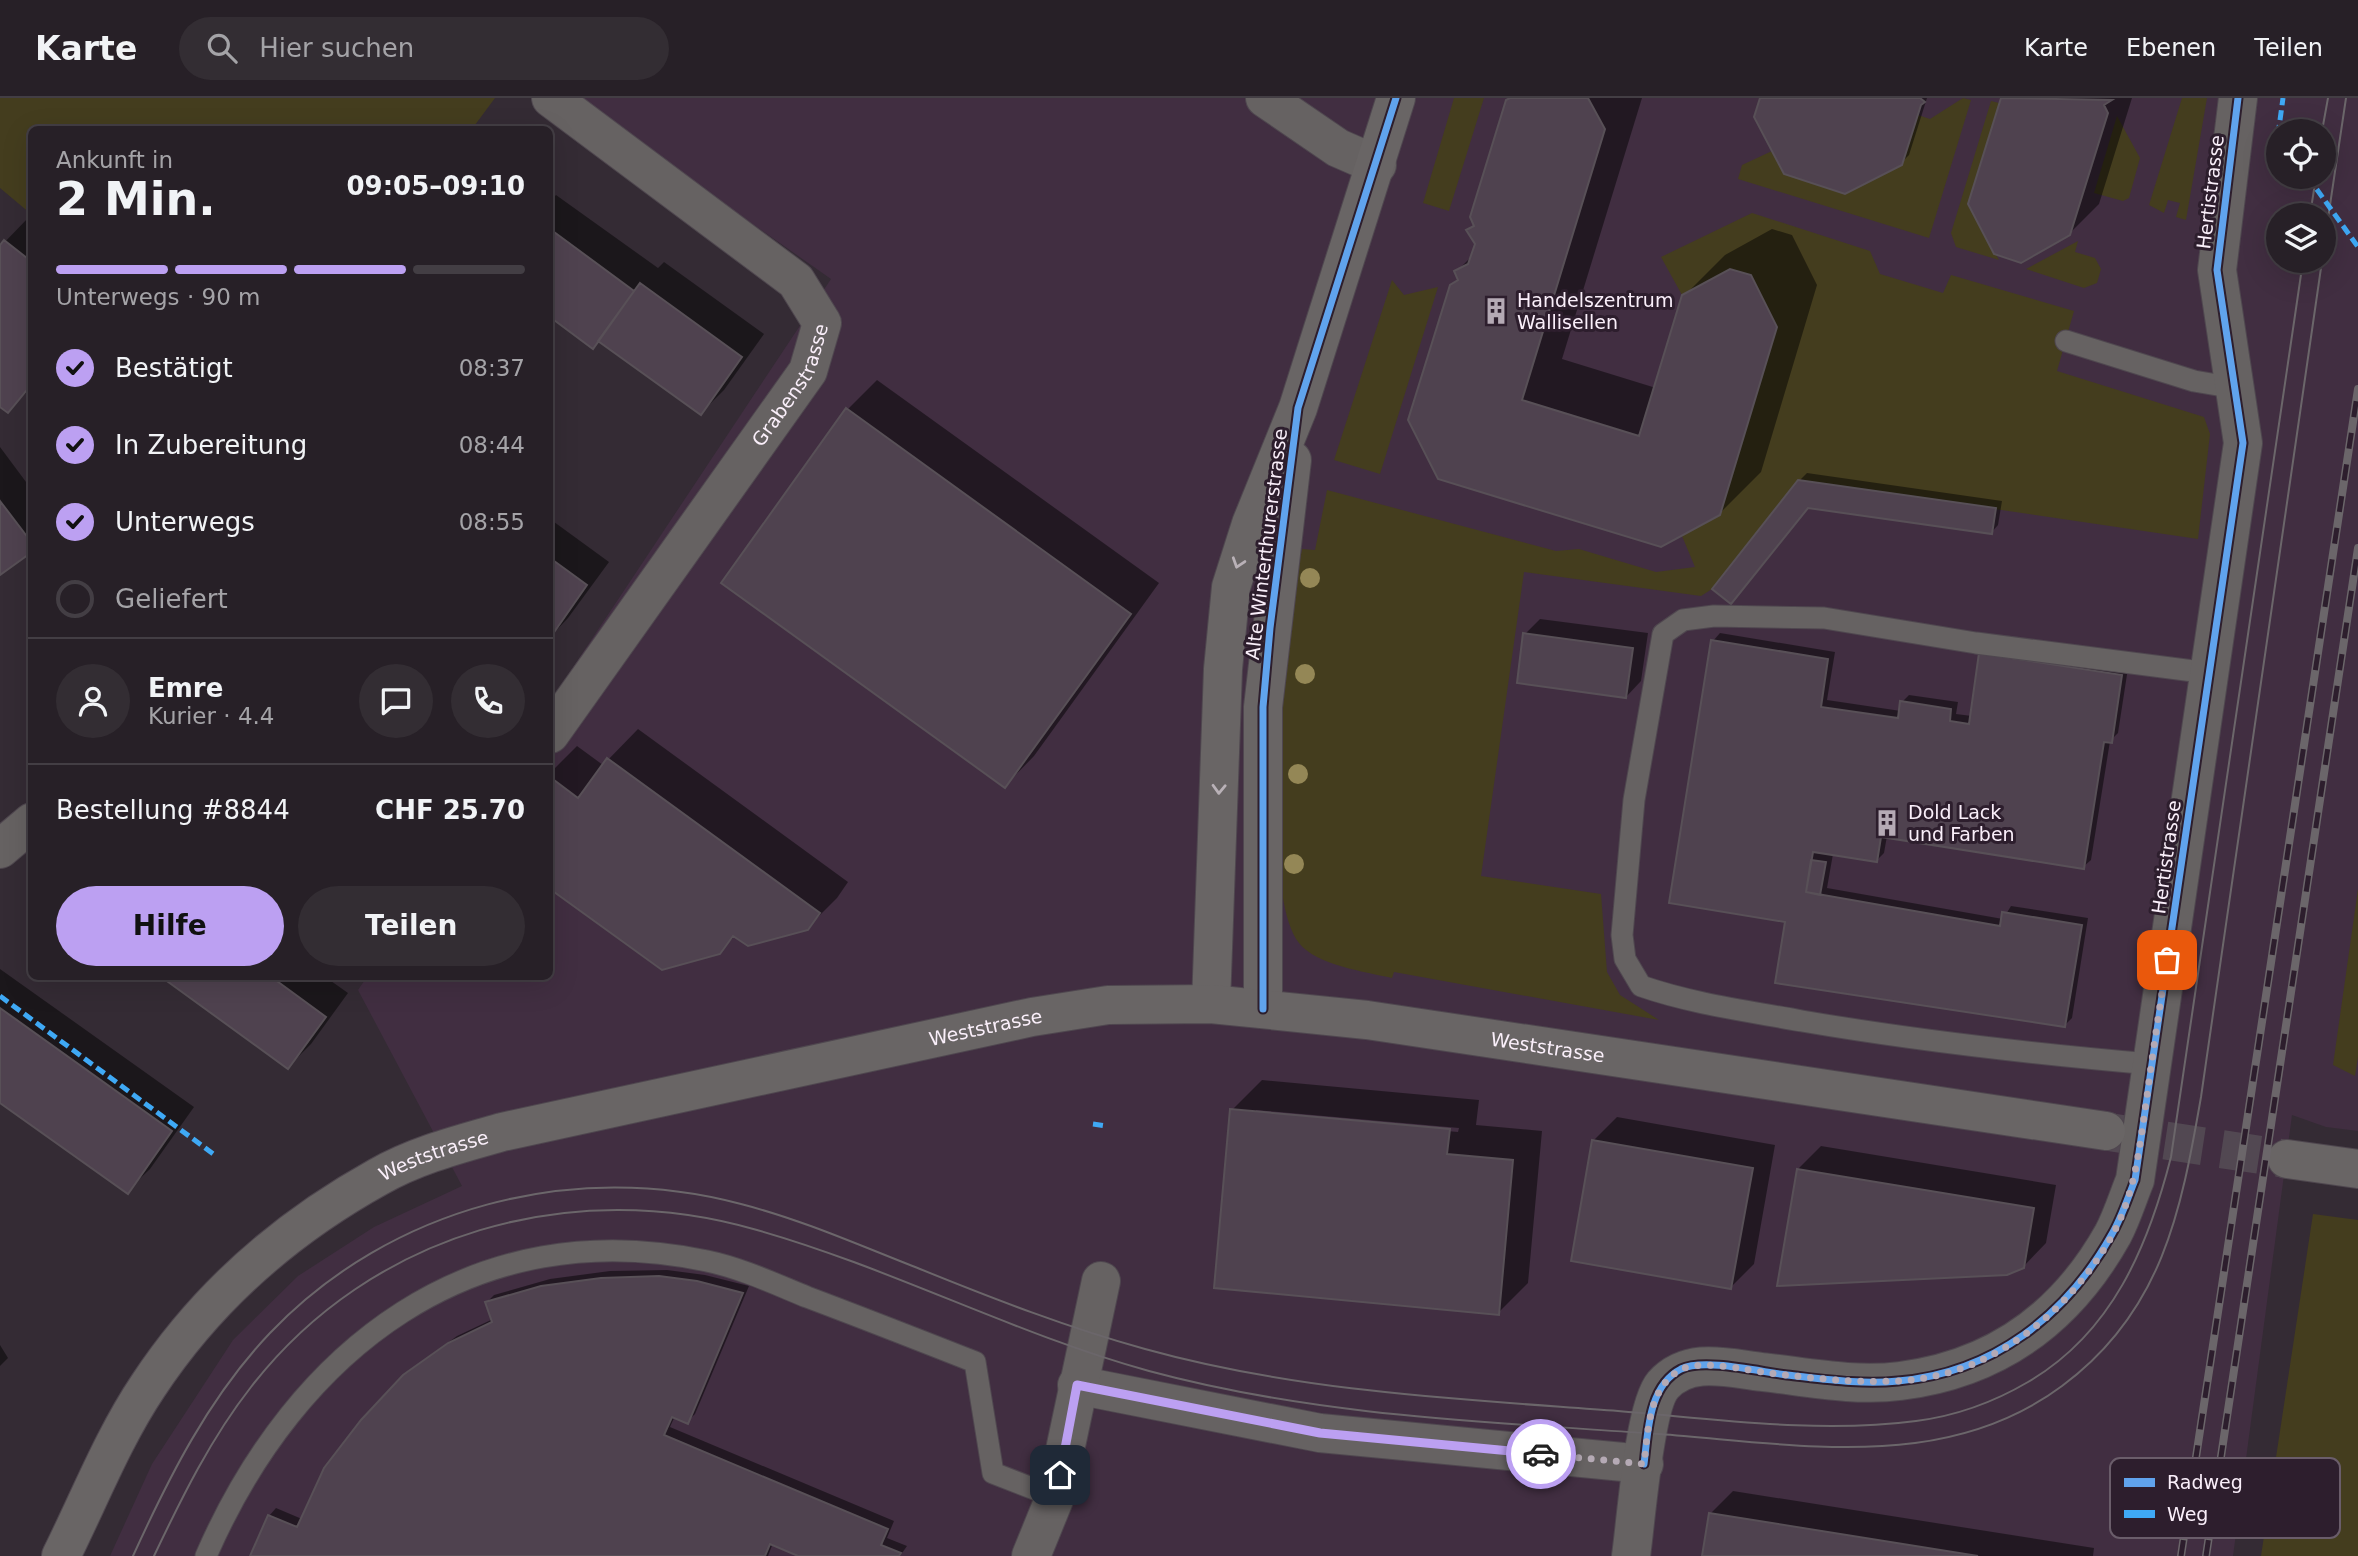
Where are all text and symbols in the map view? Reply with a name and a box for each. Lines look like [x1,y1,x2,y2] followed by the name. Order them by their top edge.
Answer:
[179,17,669,80] search box
[35,29,137,68] text: Karte
[203,29,241,67] icon: search
[259,33,414,63] text: Hier suchen
[2024,34,2088,62] text: Karte
[2126,34,2216,62] text: Ebenen
[2254,34,2323,62] text: Teilen
[2266,119,2336,273] map controls
[2266,119,2336,189] button: locate
[2192,134,2228,250] street label: Hertistrasse
[56,147,173,173] text: Ankunft in
[346,171,525,201] text: 09:05–09:10
[56,172,216,226] text: 2 Min.
[2266,203,2336,273] button: layers
[56,284,261,310] text: Unterwegs · 90 m
[1517,289,1673,333] place label: Handelszentrum Wallisellen
[1481,296,1511,326] building icon: Handelszentrum Wallisellen
[747,321,832,450] street label: Grabenstrasse
[56,349,94,387] icon: check
[115,353,233,383] text: Bestätigt
[459,355,525,381] text: 08:37
[56,426,94,464] icon: check
[1241,427,1291,661] street label: Alte Winterthurerstrasse
[115,430,307,460] text: In Zubereitung
[459,432,525,458] text: 08:44
[56,503,94,541] icon: check
[115,507,255,537] text: Unterwegs
[459,509,525,535] text: 08:55
[1232,557,1247,569] one-way arrow
[115,584,228,614] text: Geliefert
[56,664,130,738] button: person
[359,664,433,738] button: chat
[451,664,525,738] button: phone
[148,673,223,703] text: Emre
[148,703,274,729] text: Kurier · 4.4
[1211,784,1226,795] one-way arrow
[56,795,290,825] text: Bestellung #8844
[375,795,525,825] text: CHF 25.70
[2147,799,2185,915] street label: Hertistrasse
[1908,801,2015,845] place label: Dold Lack und Farben
[1872,808,1902,838] building icon: Dold Lack und Farben
[56,886,284,966] button: Hilfe
[298,886,525,966] button: Teilen
[2137,930,2197,990] pin
[2148,941,2186,979] icon: bag
[927,1005,1044,1050] street label: Weststrasse
[1489,1028,1606,1067] street label: Weststrasse
[375,1125,491,1185] street label: Weststrasse
[1506,1419,1576,1489] courier
[1522,1435,1560,1473] icon: car
[1030,1445,1090,1505] pin
[1041,1456,1079,1494] icon: home
[2110,1458,2340,1538] legend
[2167,1471,2243,1493] text: Radweg
[2167,1503,2208,1525] text: Weg

